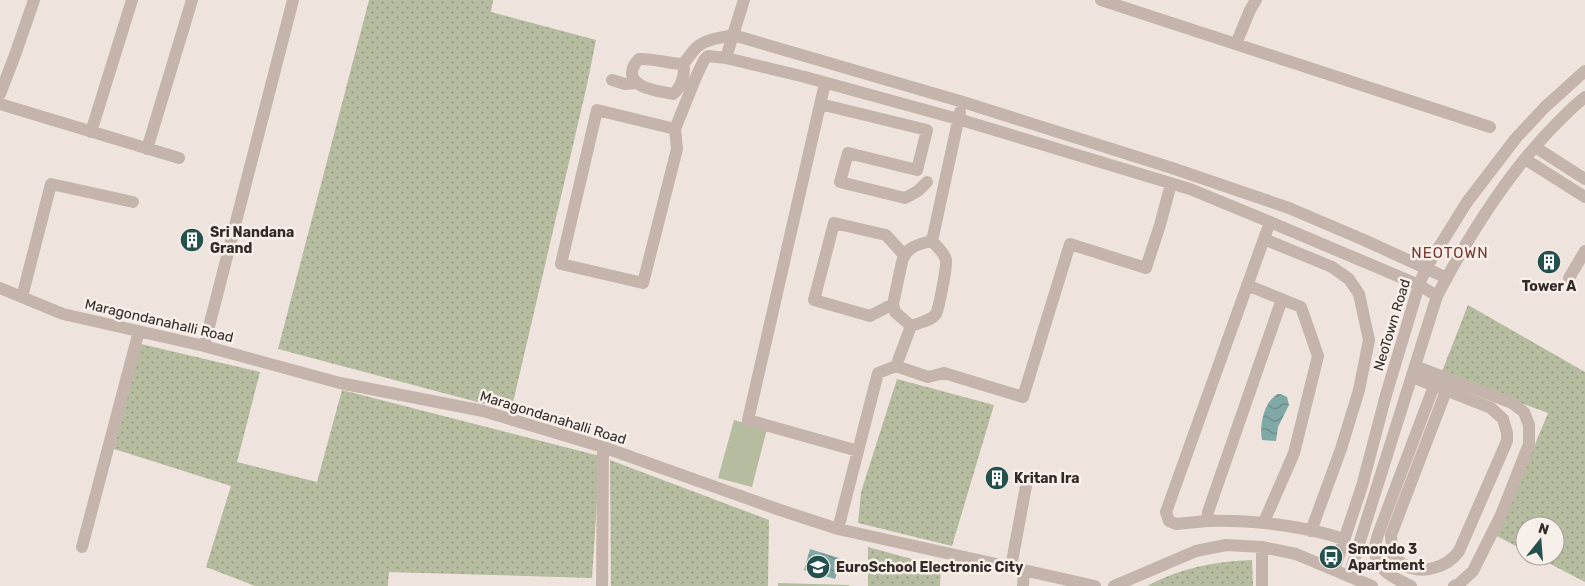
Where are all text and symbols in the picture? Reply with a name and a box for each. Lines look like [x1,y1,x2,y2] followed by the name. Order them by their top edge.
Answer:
[210,224,294,257] place label: Sri Nandana Grand
[179,227,205,253] building icon: Sri Nandana Grand
[1411,244,1489,262] district label: NEOTOWN
[1536,249,1562,275] building icon: Tower A
[1370,277,1414,373] street label: NeoTown Road
[1522,278,1576,295] place label: Tower A
[83,296,235,346] street label: Maragondanahalli Road
[478,388,628,448] street label: Maragondanahalli Road
[984,465,1010,491] building icon: Kritan Ira
[1014,470,1079,487] place label: Kritan Ira
[1515,516,1565,566] north arrow
[1536,519,1551,539] text: N
[1348,541,1425,574] place label: Smondo 3 Apartment
[1318,544,1344,570] bus stop icon: Smondo 3 Apartment
[805,554,831,580] school or university icon: EuroSchool Electronic City
[836,559,1024,576] place label: EuroSchool Electronic City

